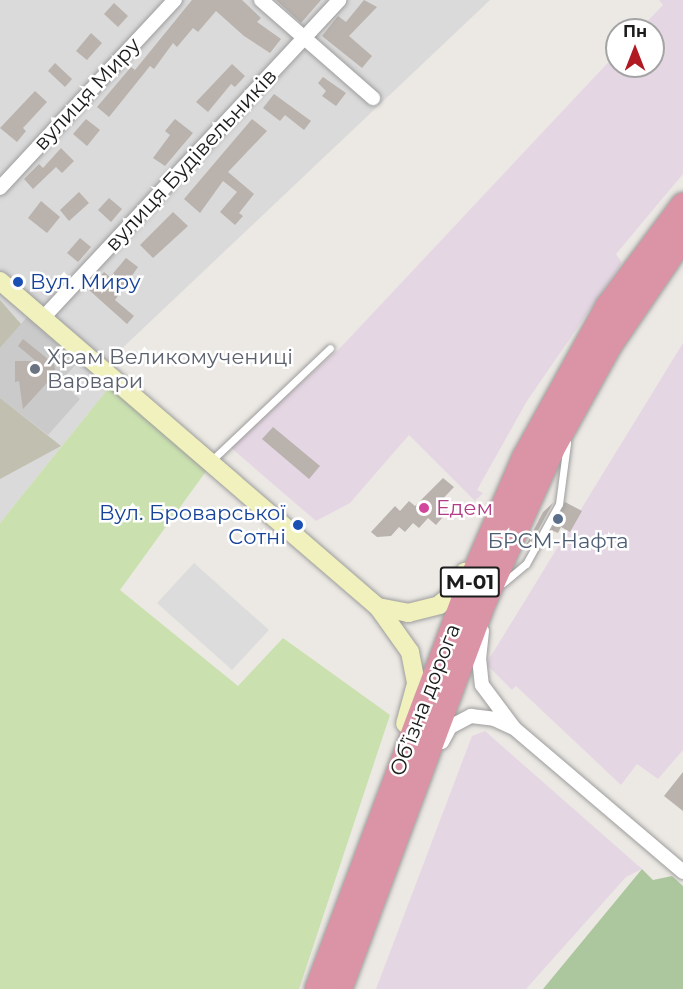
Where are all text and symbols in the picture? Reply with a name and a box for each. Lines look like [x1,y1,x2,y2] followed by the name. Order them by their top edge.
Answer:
[605,18,665,78] north arrow
[623,22,647,41] text: Пн
[28,32,146,156] street label: вулиця Миру
[100,64,282,256] street label: вулиця Будівельників
[30,269,141,295] place label: Вул. Миру
[11,275,25,289] marker: Вул. Миру
[47,344,293,394] place label: Храм Великомучениці Варвари
[28,362,42,376] marker: Храм Великомучениці Варвари
[436,495,493,521] place label: Едем
[99,500,286,550] place label: Вул. Броварської Cотні
[417,501,431,515] marker: Едем
[551,512,565,526] marker: БРСМ-Нафта
[291,518,305,532] marker: Вул. Броварської Cотні
[487,528,629,554] place label: БРСМ-Нафта
[438,565,502,599] road number: М-01
[384,620,466,780] street label: Обʼїзна дорога

